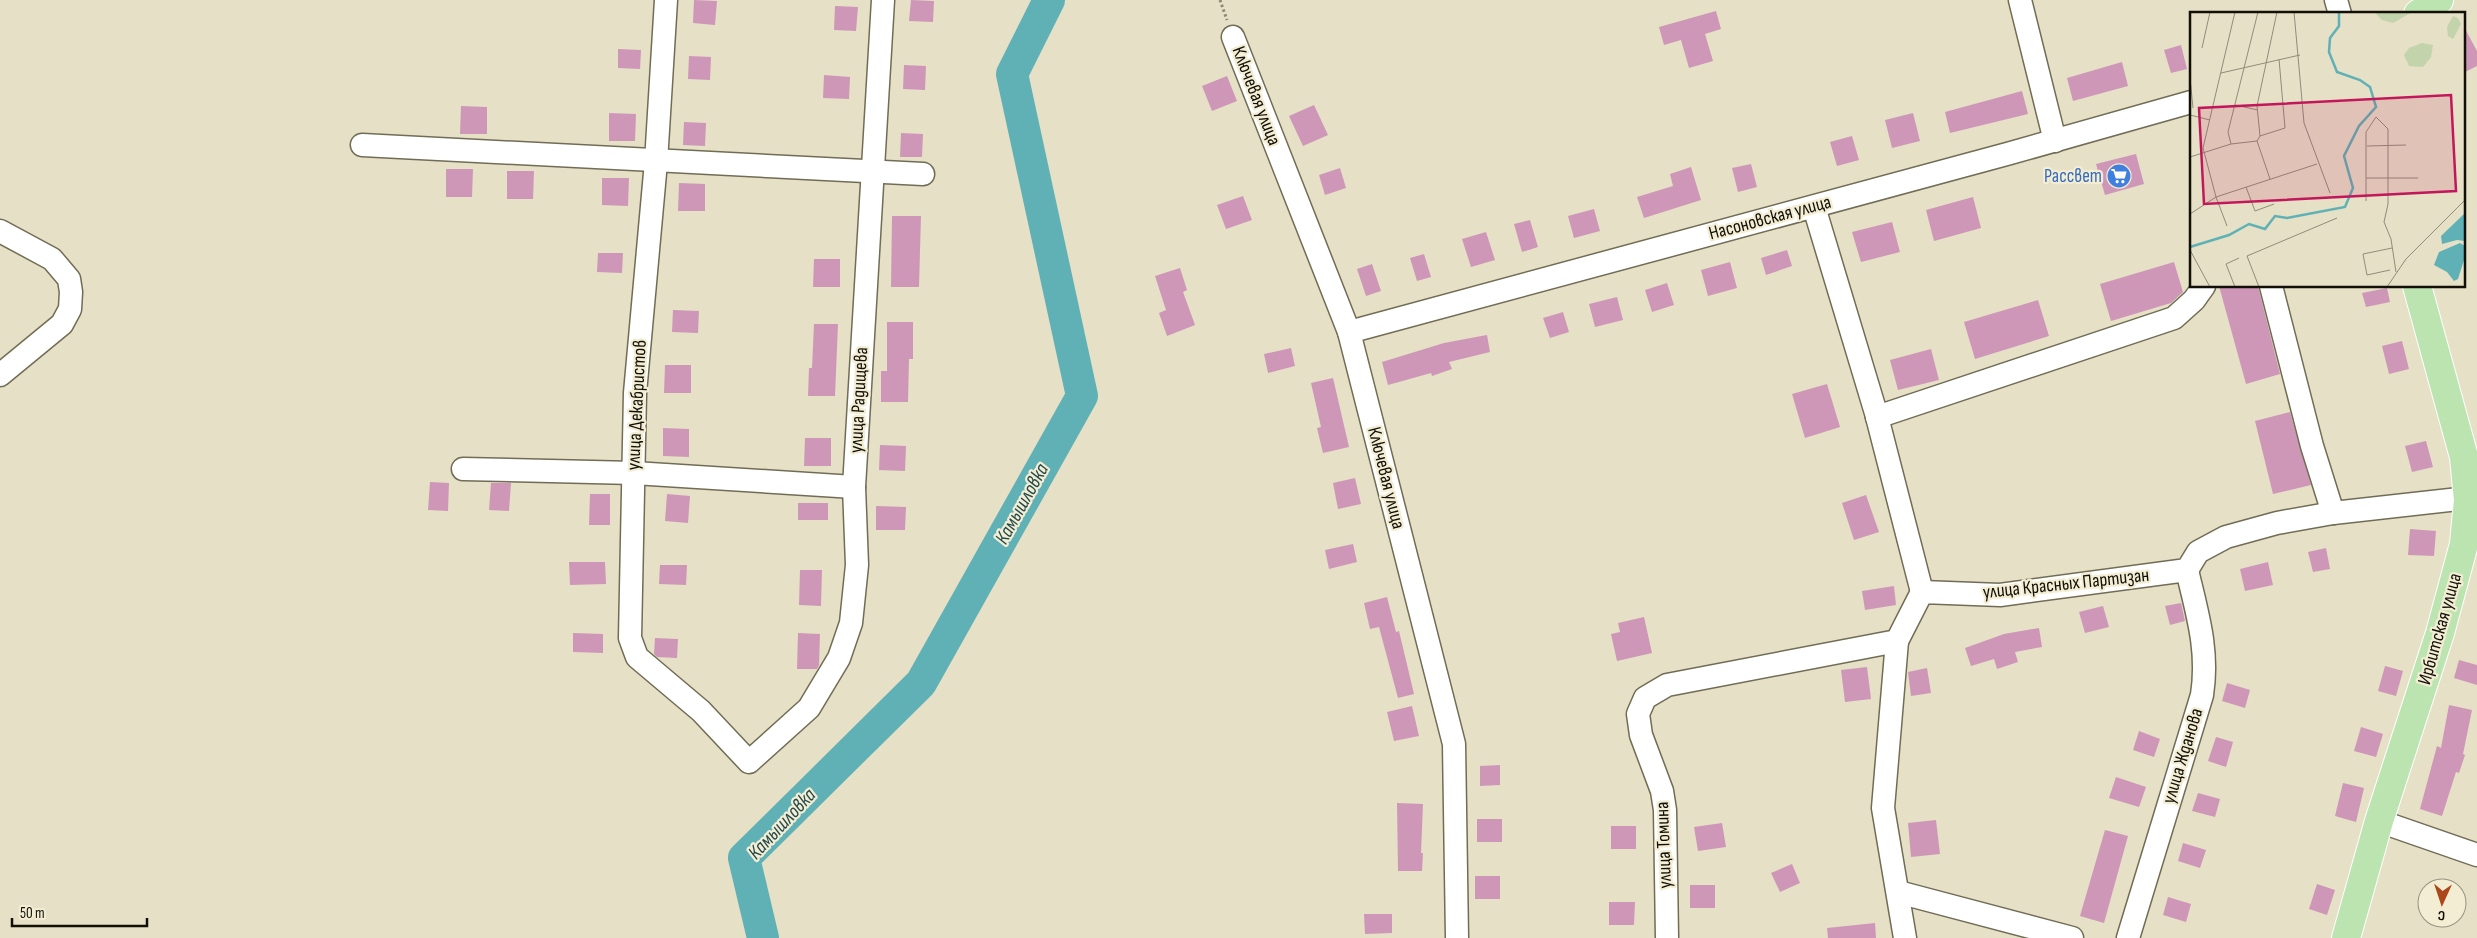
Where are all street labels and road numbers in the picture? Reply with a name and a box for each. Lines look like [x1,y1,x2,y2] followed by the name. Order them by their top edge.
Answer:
[1227,43,1285,149] street label: Ключевая улица
[1706,191,1834,245] street label: Насоновская улица
[622,339,652,471] street label: улица Декабристов
[845,346,873,454] street label: улица Радищева
[1362,425,1410,531] street label: Ключевая улица
[1982,564,2150,604] street label: улица Красных Партизан
[2413,571,2467,687] street label: Ирбитская улица
[2158,705,2208,807] street label: улица Жданова
[1651,801,1677,889] street label: улица Томина

